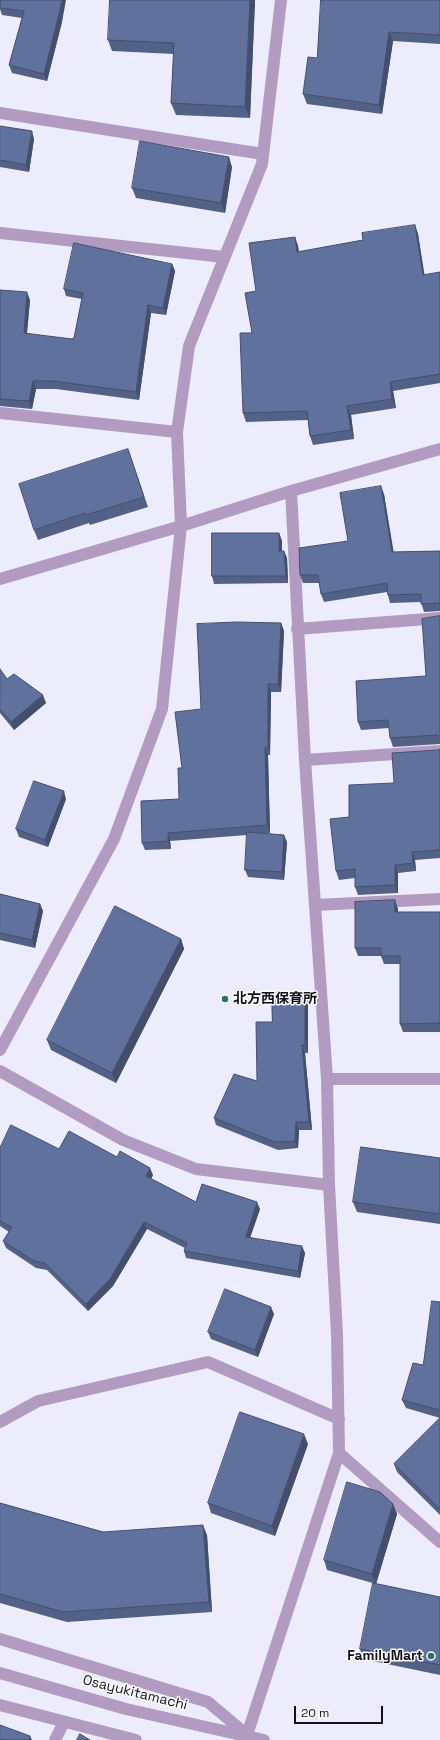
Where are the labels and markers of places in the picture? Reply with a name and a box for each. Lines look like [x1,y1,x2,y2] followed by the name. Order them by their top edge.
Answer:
[233,991,317,1007] place label: 北方西保育所
[220,994,230,1004] marker: 北方西保育所
[347,1648,423,1664] place label: FamilyMart
[426,1651,436,1661] marker: FamilyMart

